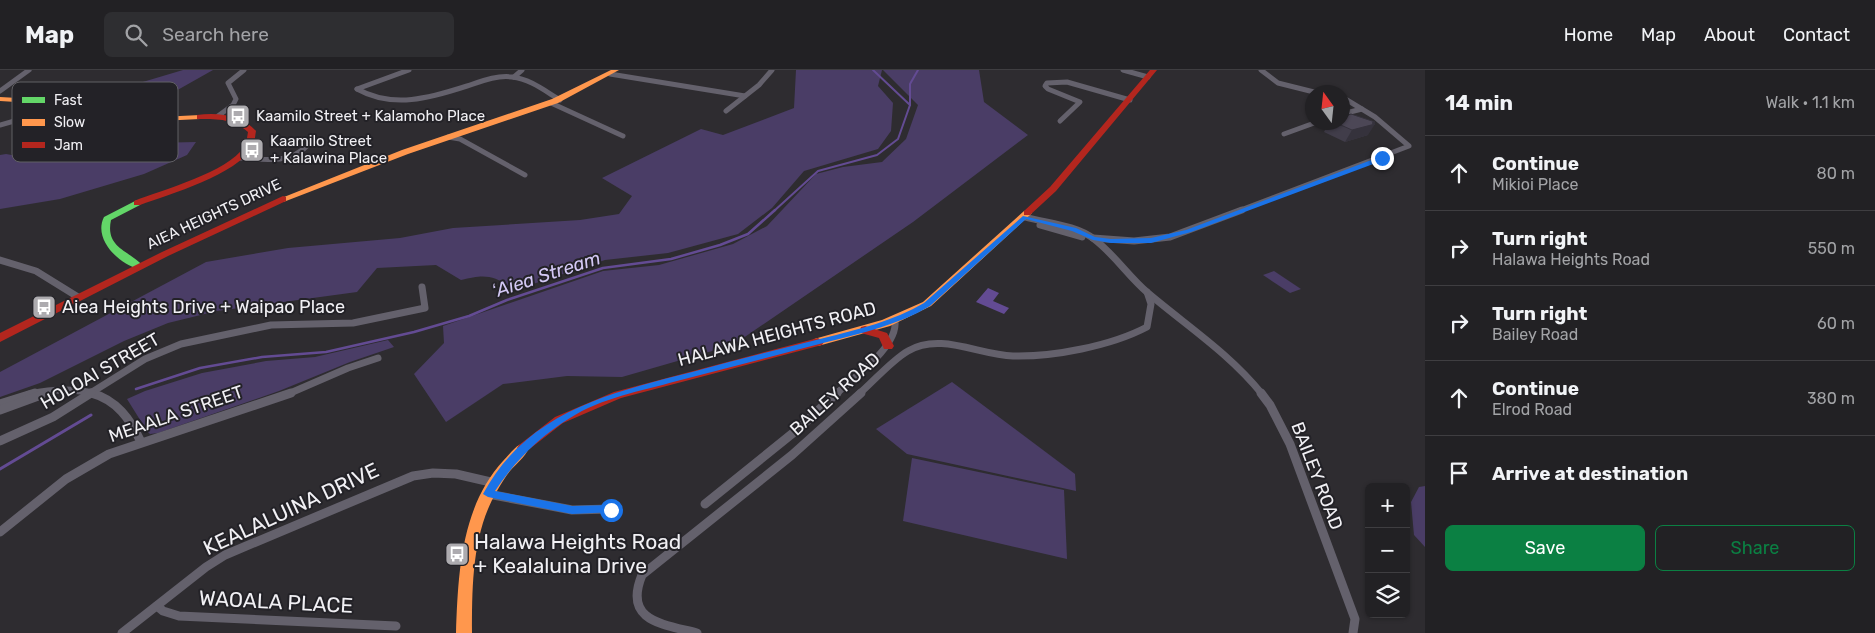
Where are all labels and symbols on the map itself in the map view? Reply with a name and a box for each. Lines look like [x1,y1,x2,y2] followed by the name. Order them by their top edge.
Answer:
[12,82,178,162] legend
[1305,85,1350,130] north arrow
[54,92,83,109] text: Fast
[225,103,251,129] bus stop icon: Kaamilo Street + Kalamoho Place
[256,107,485,125] place label: Kaamilo Street + Kalamoho Place
[54,114,85,131] text: Slow
[270,132,387,167] place label: Kaamilo Street + Kalawina Place
[54,137,83,154] text: Jam
[239,137,265,163] bus stop icon: Kaamilo Street + Kalawina Place
[1371,147,1394,170] route end
[144,175,284,253] street label: AIEA HEIGHTS DRIVE
[489,246,603,303] water label: ʻAiea Stream
[31,294,57,320] bus stop icon: Aiea Heights Drive + Waipao Place
[62,296,345,318] place label: Aiea Heights Drive + Waipao Place
[675,297,879,371] street label: HALAWA HEIGHTS ROAD
[37,328,163,414] street label: HOLOAI STREET
[785,348,885,440] street label: BAILEY ROAD
[106,381,246,447] street label: MEAALA STREET
[1286,419,1348,533] street label: BAILEY ROAD
[199,457,383,560] street label: KEALALUINA DRIVE
[600,499,623,522] route start
[474,529,681,578] place label: Halawa Heights Road + Kealaluina Drive
[444,541,470,567] bus stop icon: Halawa Heights Road + Kealaluina Drive
[198,585,354,618] street label: WAOALA PLACE

